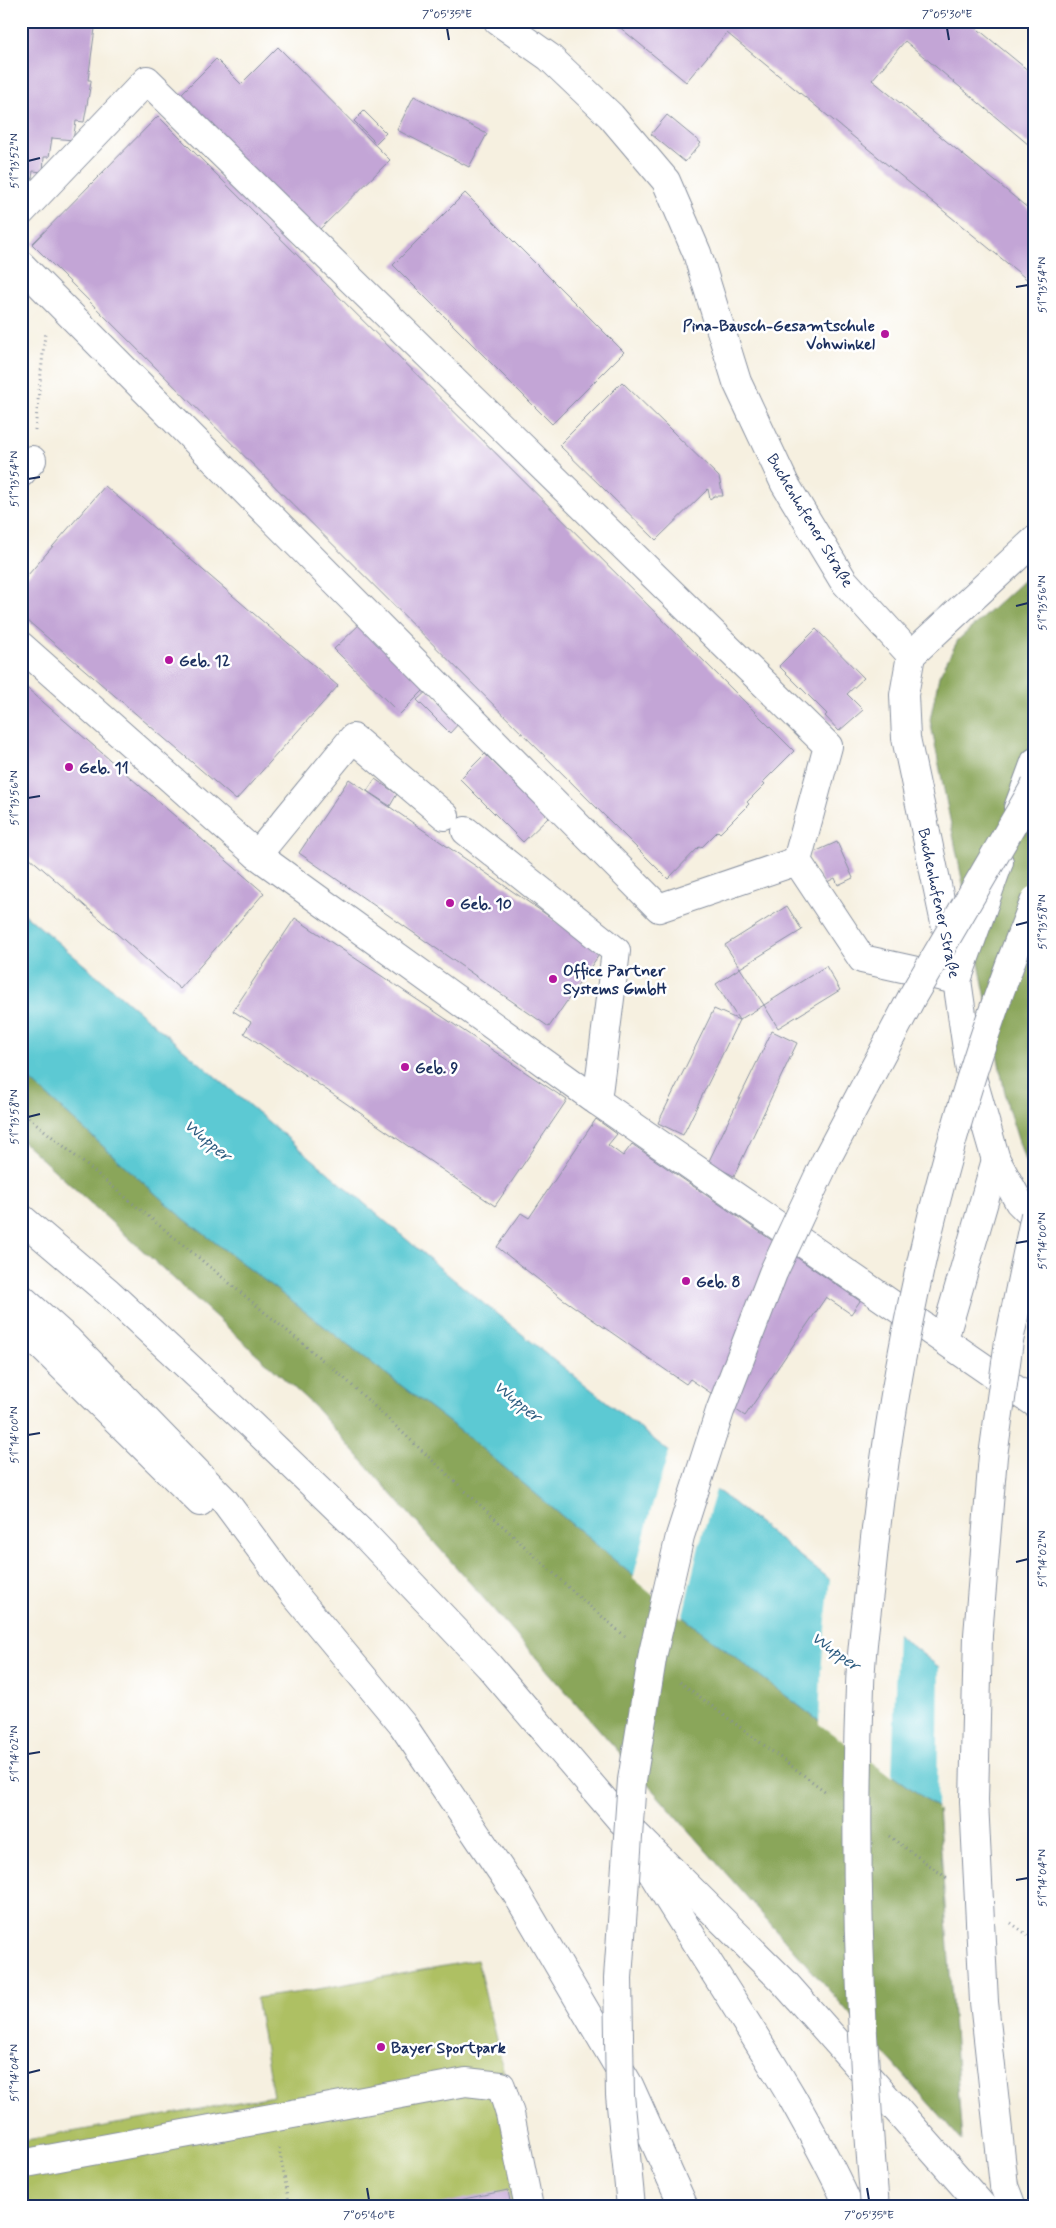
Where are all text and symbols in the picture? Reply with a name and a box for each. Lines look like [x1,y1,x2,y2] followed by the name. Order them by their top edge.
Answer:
[422,7,472,23] text: 7°05'35"E
[922,7,972,23] text: 7°05'30"E
[7,133,23,189] text: 51°13'52"N
[1035,257,1051,313] text: 51°13'54"N
[683,316,875,355] place label: Pina-Bausch-Gesamtschule Vohwinkel
[879,328,891,340] marker: Pina-Bausch-Gesamtschule Vohwinkel
[761,450,858,592] street label: Buchenhofener Straße
[7,451,23,507] text: 51°13'54"N
[1035,575,1051,631] text: 51°13'56"N
[179,651,230,672] place label: Geb. 12
[163,654,175,666] marker: Geb. 12
[79,758,129,779] place label: Geb. 11
[63,761,75,773] marker: Geb. 11
[7,770,23,826] text: 51°13'56"N
[912,826,965,980] street label: Buchenhofener Straße
[460,894,512,915] place label: Geb. 10
[1035,894,1051,950] text: 51°13'58"N
[444,897,456,909] marker: Geb. 10
[563,961,667,1000] place label: Office Partner Systems GmbH
[547,973,559,985] marker: Office Partner Systems GmbH
[415,1058,459,1079] place label: Geb. 9
[399,1061,411,1073] marker: Geb. 9
[7,1089,23,1145] text: 51°13'58"N
[179,1114,238,1169] water label: Wupper
[1035,1212,1051,1270] text: 51°14'00"N
[696,1272,741,1293] place label: Geb. 8
[680,1275,692,1287] marker: Geb. 8
[488,1375,548,1430] water label: Wupper
[7,1406,23,1464] text: 51°14'00"N
[1035,1530,1051,1588] text: 51°14'02"N
[806,1626,867,1679] water label: Wupper
[7,1725,23,1783] text: 51°14'02"N
[1035,1849,1051,1907] text: 51°14'04"N
[391,2038,506,2059] place label: Bayer Sportpark
[375,2041,387,2053] marker: Bayer Sportpark
[7,2044,23,2102] text: 51°14'04"N
[343,2208,395,2224] text: 7°05'40"E
[844,2208,894,2224] text: 7°05'35"E

